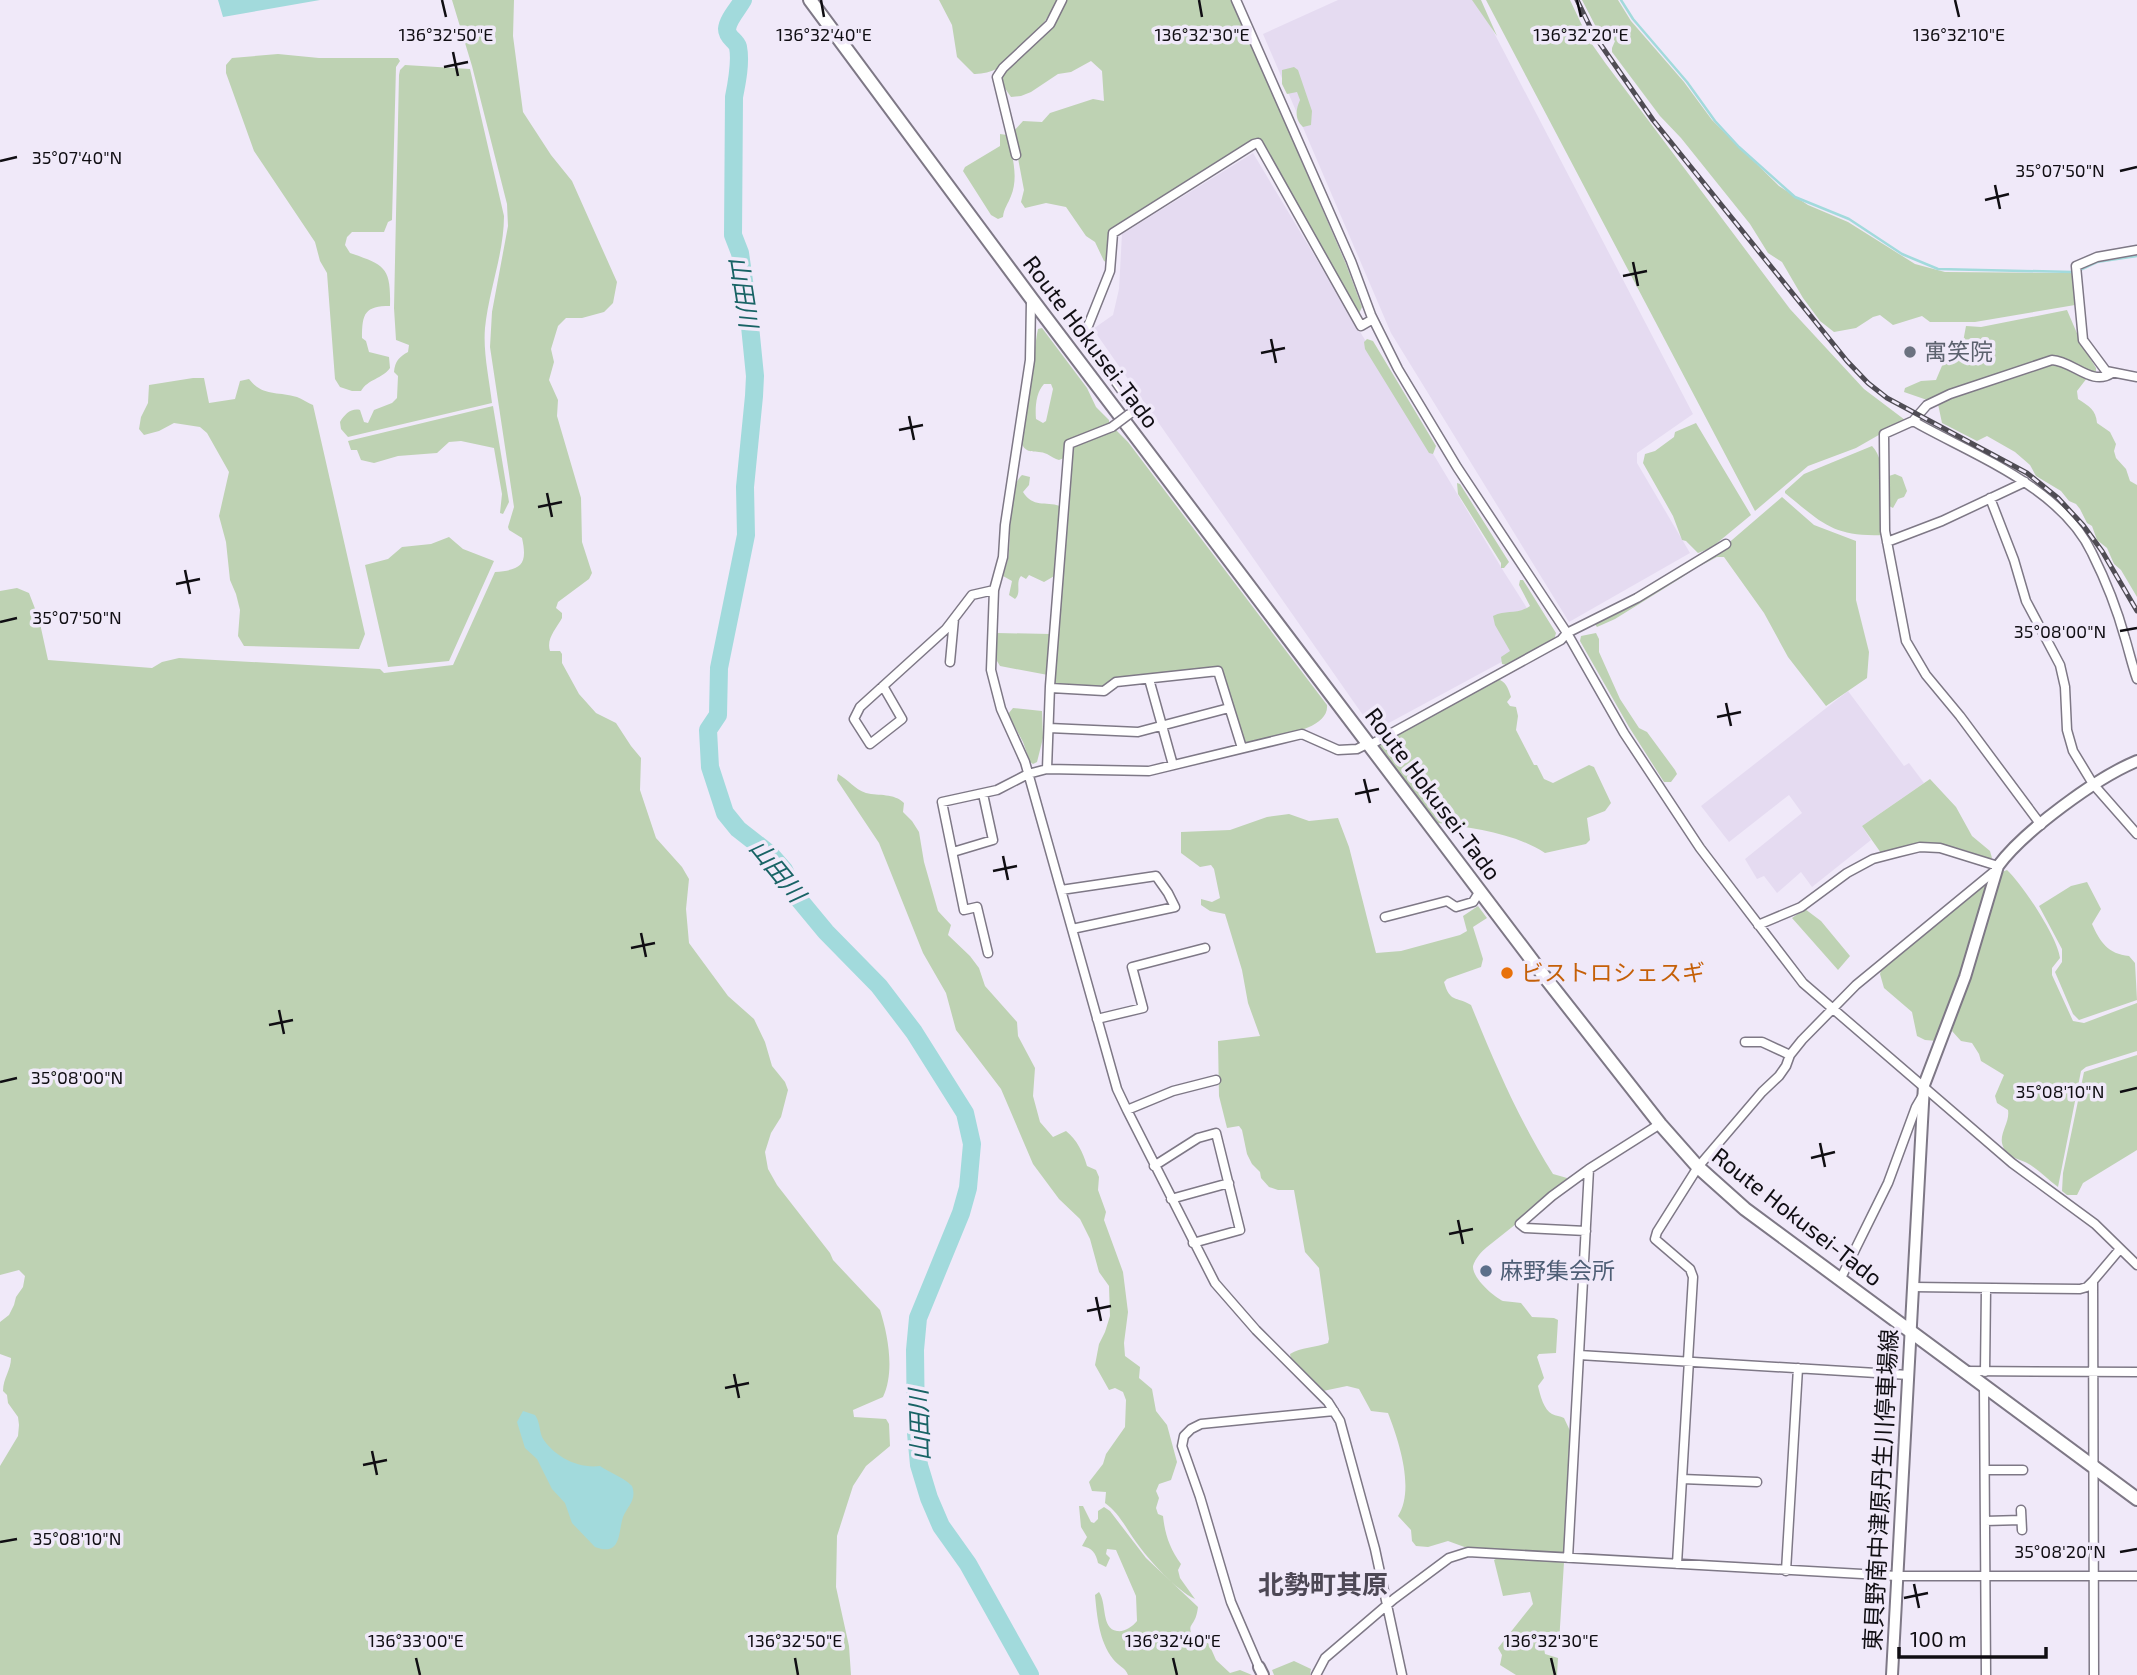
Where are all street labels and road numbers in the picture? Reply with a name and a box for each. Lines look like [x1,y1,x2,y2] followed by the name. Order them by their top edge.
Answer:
[1018,250,1166,433] street label: Route Hokusei-Tado
[1360,702,1508,885] street label: Route Hokusei-Tado
[1707,1141,1888,1291] street label: Route Hokusei-Tado
[1858,1328,1902,1651] street label: 東貝野南中津原丹生川停車場線

